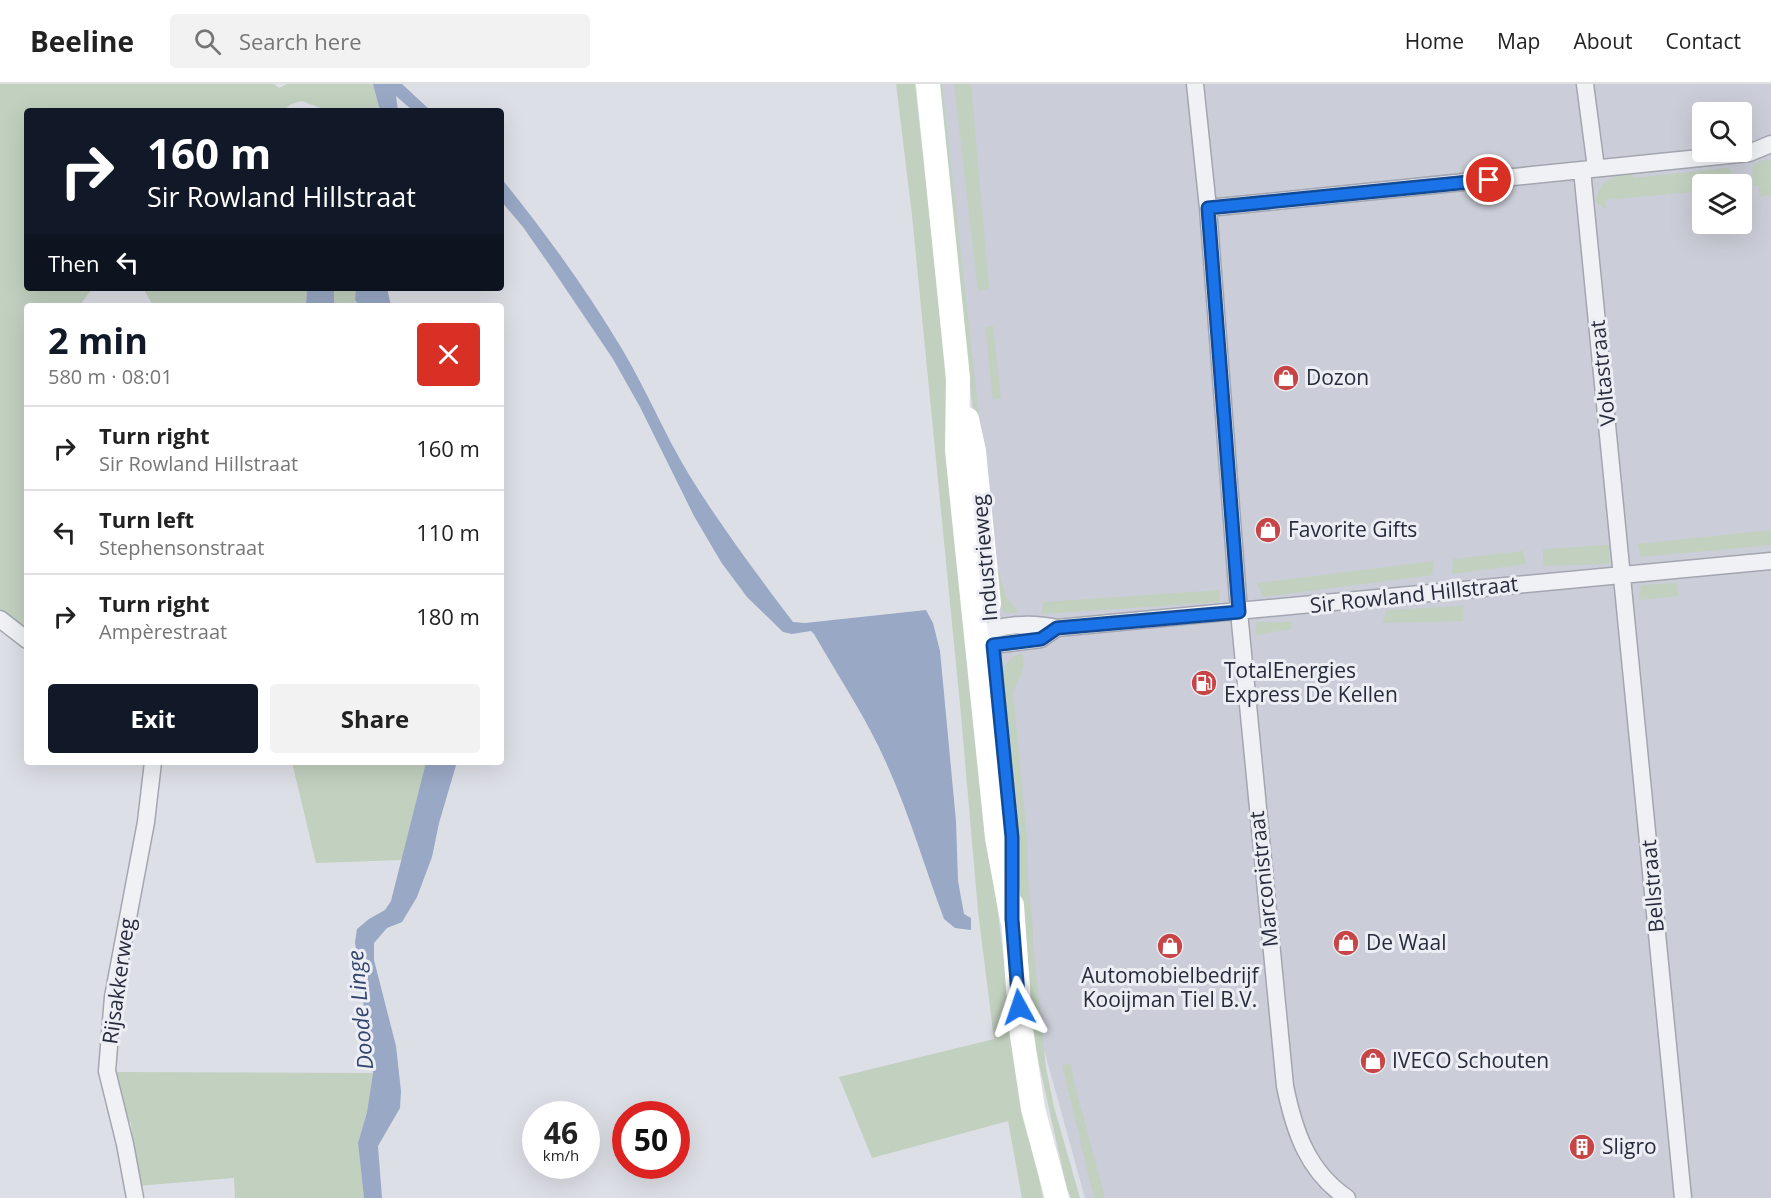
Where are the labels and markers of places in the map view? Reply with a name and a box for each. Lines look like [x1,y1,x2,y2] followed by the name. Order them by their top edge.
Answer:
[1463,154,1514,205] pin
[1271,363,1301,393] shop icon: Dozon
[1306,363,1369,391] place label: Dozon
[1253,515,1283,545] shop icon: Favorite Gifts
[1288,515,1417,543] place label: Favorite Gifts
[1224,656,1398,708] place label: TotalEnergies Express De Kellen
[1189,668,1219,698] fuel station icon: TotalEnergies Express De Kellen
[1331,928,1361,958] shop icon: De Waal
[1366,928,1447,956] place label: De Waal
[1155,931,1185,961] shop icon: Automobielbedrijf Kooijman Tiel B.V.
[1081,961,1261,1013] place label: Automobielbedrijf Kooijman Tiel B.V.
[1358,1046,1388,1076] shop icon: IVECO Schouten
[1392,1046,1549,1074] place label: IVECO Schouten
[1567,1132,1597,1162] building icon: Sligro
[1602,1132,1657,1160] place label: Sligro

